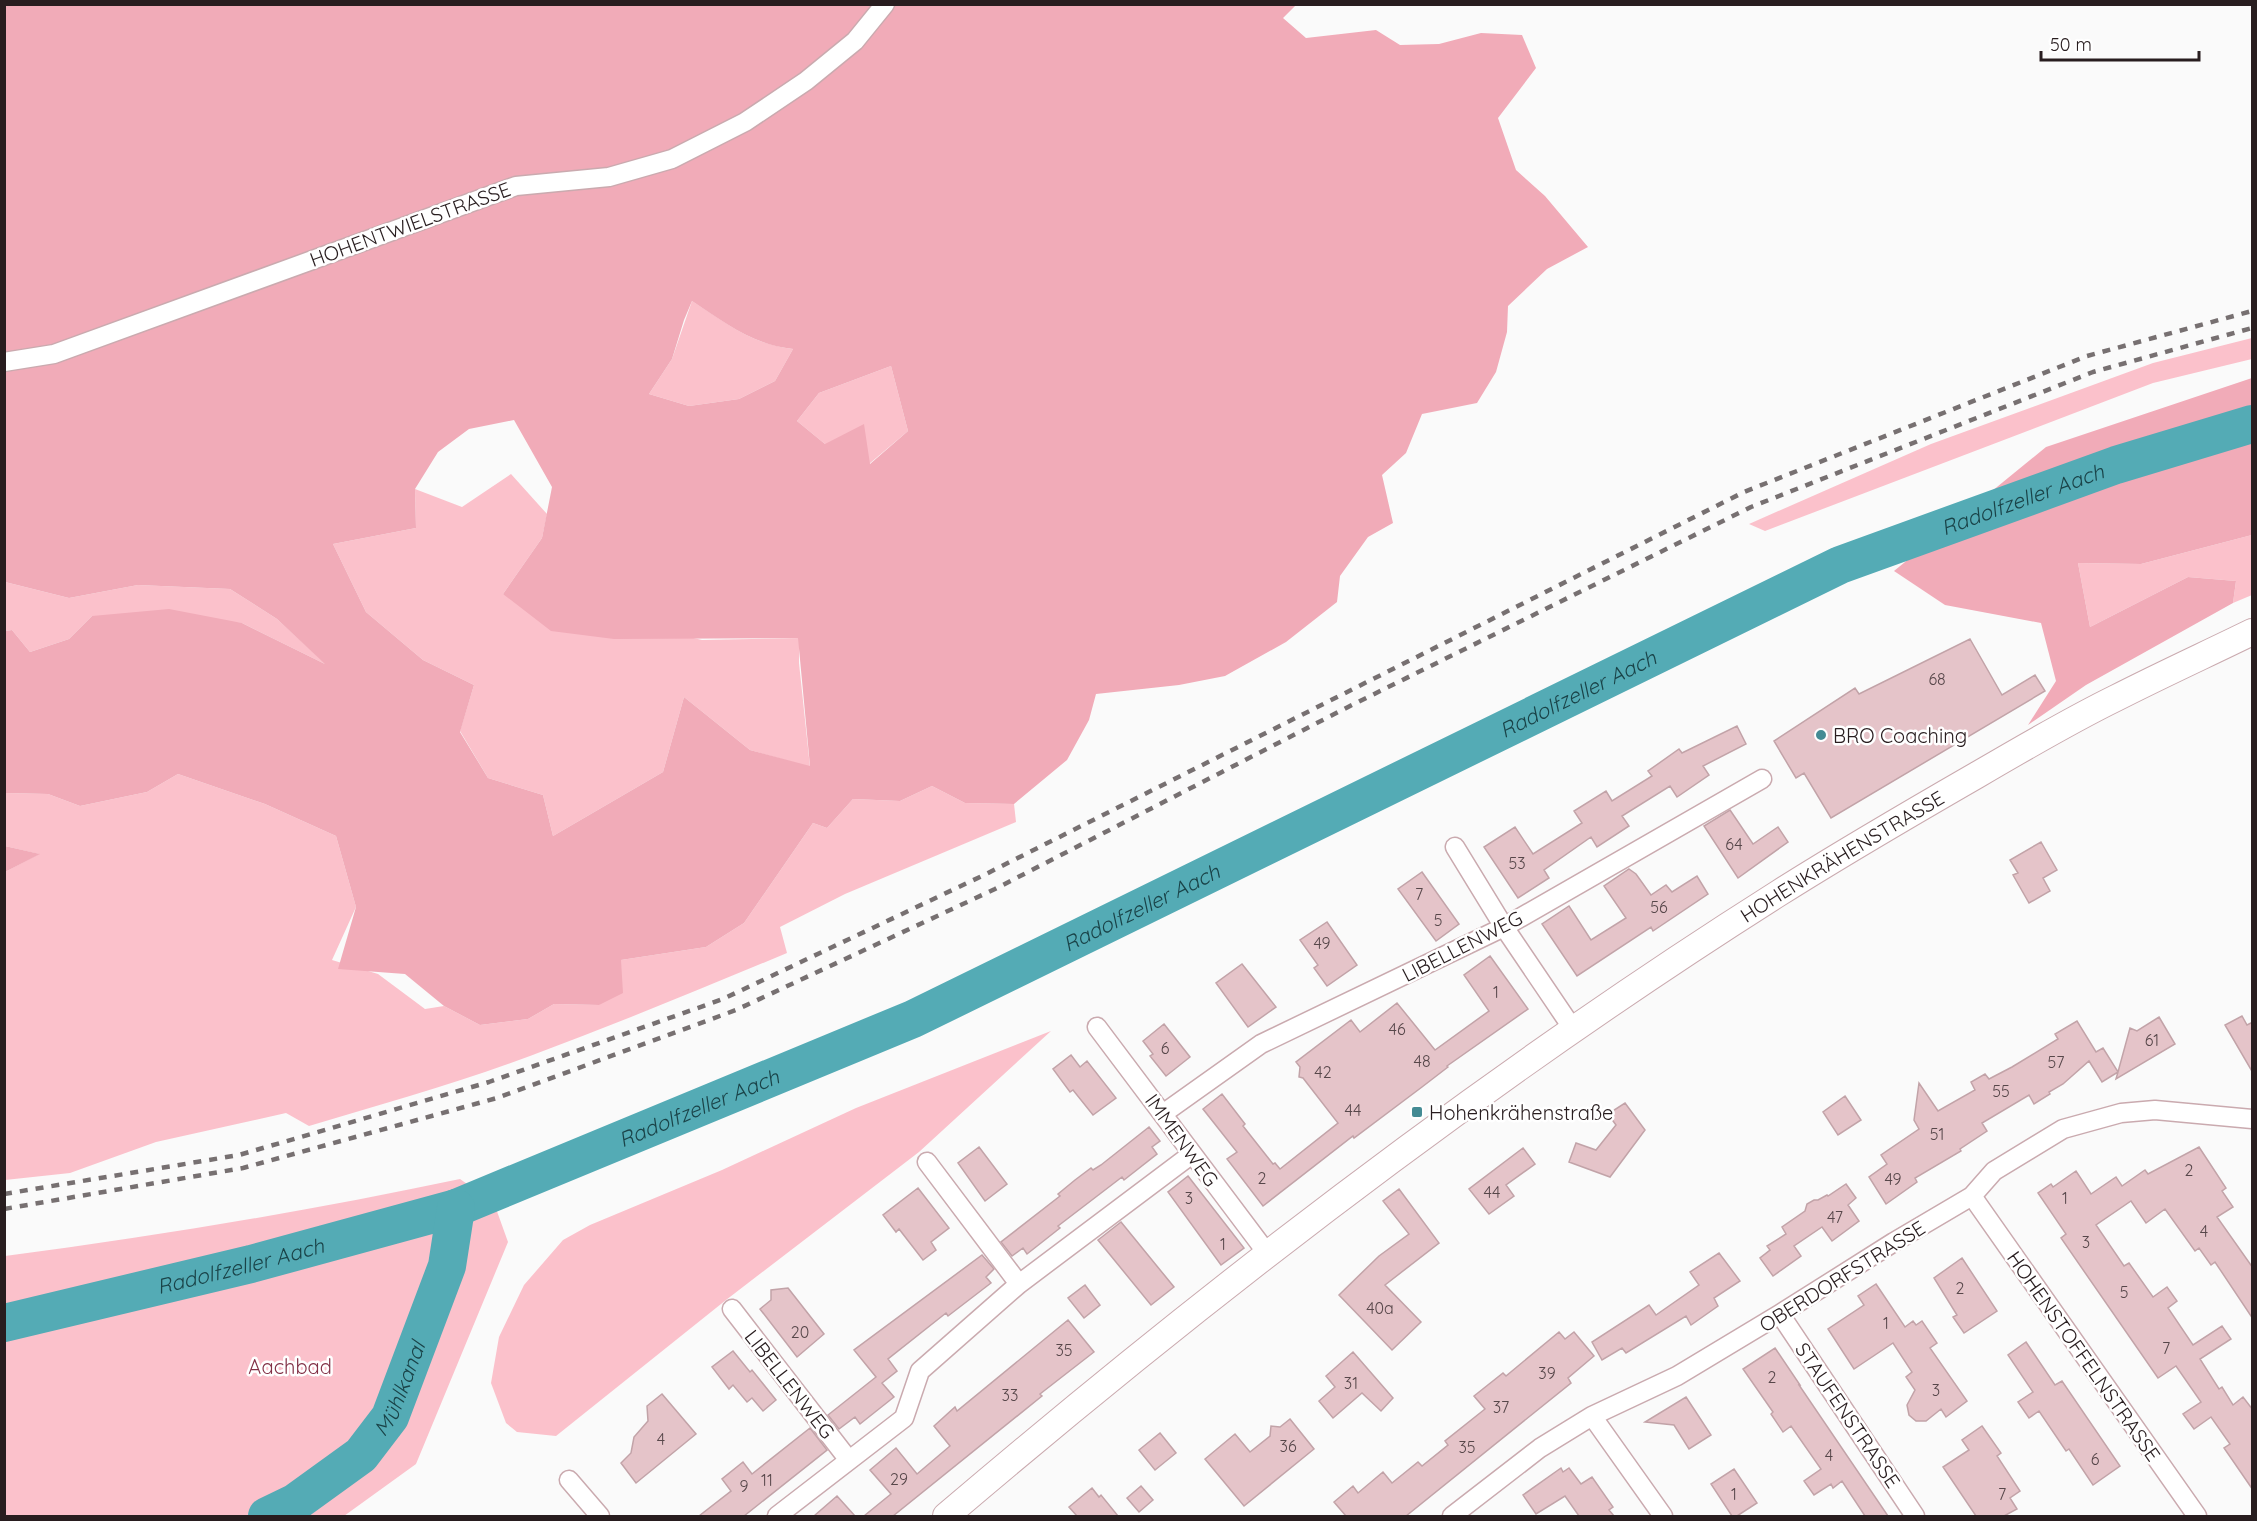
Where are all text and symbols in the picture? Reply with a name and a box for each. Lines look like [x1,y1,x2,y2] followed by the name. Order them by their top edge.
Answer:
[2041,24,2198,62] scale bar
[2050,33,2092,56] text: 50 m
[306,176,514,272] street label: HOHENTWIELSTRASSE
[1937,457,2108,540] water label: Radolfzeller Aach
[1495,644,1661,743] water label: Radolfzeller Aach
[1928,669,1946,689] house number: 68
[1833,723,1967,748] place label: BRO Coaching
[1814,728,1828,742] marker: BRO Coaching
[1735,784,1948,927] street label: HOHENKRÄHENSTRASSE
[1725,834,1743,854] house number: 64
[1508,853,1526,873] house number: 53
[1058,857,1225,957] water label: Radolfzeller Aach
[1415,884,1423,904] house number: 7
[1650,897,1668,917] house number: 56
[1398,905,1526,987] street label: LIBELLENWEG
[1434,910,1442,930] house number: 5
[1313,933,1331,953] house number: 49
[1493,982,1499,1002] house number: 1
[1388,1019,1406,1039] house number: 46
[2145,1030,2159,1050] house number: 61
[1161,1038,1170,1058] house number: 6
[1413,1051,1431,1071] house number: 48
[2048,1052,2064,1072] house number: 57
[1314,1062,1332,1082] house number: 42
[614,1063,784,1152] water label: Radolfzeller Aach
[1992,1081,2010,1101] house number: 55
[1140,1089,1224,1191] street label: IMMENWEG
[1345,1100,1361,1120] house number: 44
[1429,1100,1613,1125] place label: Hohenkrähenstraße
[1410,1105,1424,1119] marker: Hohenkrähenstraße
[1930,1124,1944,1144] house number: 51
[2185,1160,2194,1180] house number: 2
[1258,1168,1267,1188] house number: 2
[1884,1169,1902,1189] house number: 49
[1484,1182,1500,1202] house number: 44
[1185,1188,1193,1208] house number: 3
[2062,1188,2068,1208] house number: 1
[1827,1207,1843,1227] house number: 47
[1754,1215,1930,1337] street label: OBERDORFSTRASSE
[2200,1221,2208,1241] house number: 4
[154,1231,328,1299] water label: Radolfzeller Aach
[2082,1232,2090,1252] house number: 3
[1220,1234,1226,1254] house number: 1
[2002,1246,2166,1466] street label: HOHENSTOFFELNSTRASSE
[1956,1278,1965,1298] house number: 2
[2120,1282,2128,1302] house number: 5
[1366,1298,1394,1318] house number: 40a
[1883,1313,1889,1333] house number: 1
[791,1322,809,1342] house number: 20
[740,1324,840,1444] street label: LIBELLENWEG
[367,1336,431,1441] water label: Mühlkanal
[1790,1338,1906,1492] street label: STAUFENSTRASSE
[2162,1338,2170,1358] house number: 7
[1055,1340,1073,1360] house number: 35
[248,1354,332,1379] park label: Aachbad
[1538,1363,1556,1383] house number: 39
[1768,1367,1777,1387] house number: 2
[1344,1373,1358,1393] house number: 31
[1932,1380,1940,1400] house number: 3
[1002,1385,1018,1405] house number: 33
[1493,1397,1509,1417] house number: 37
[657,1429,665,1449] house number: 4
[1280,1436,1297,1456] house number: 36
[1458,1437,1476,1457] house number: 35
[1825,1445,1833,1465] house number: 4
[2091,1449,2100,1469] house number: 6
[890,1469,908,1489] house number: 29
[761,1470,773,1490] house number: 11
[740,1476,749,1496] house number: 9
[1731,1484,1737,1504] house number: 1
[1998,1484,2006,1504] house number: 7

